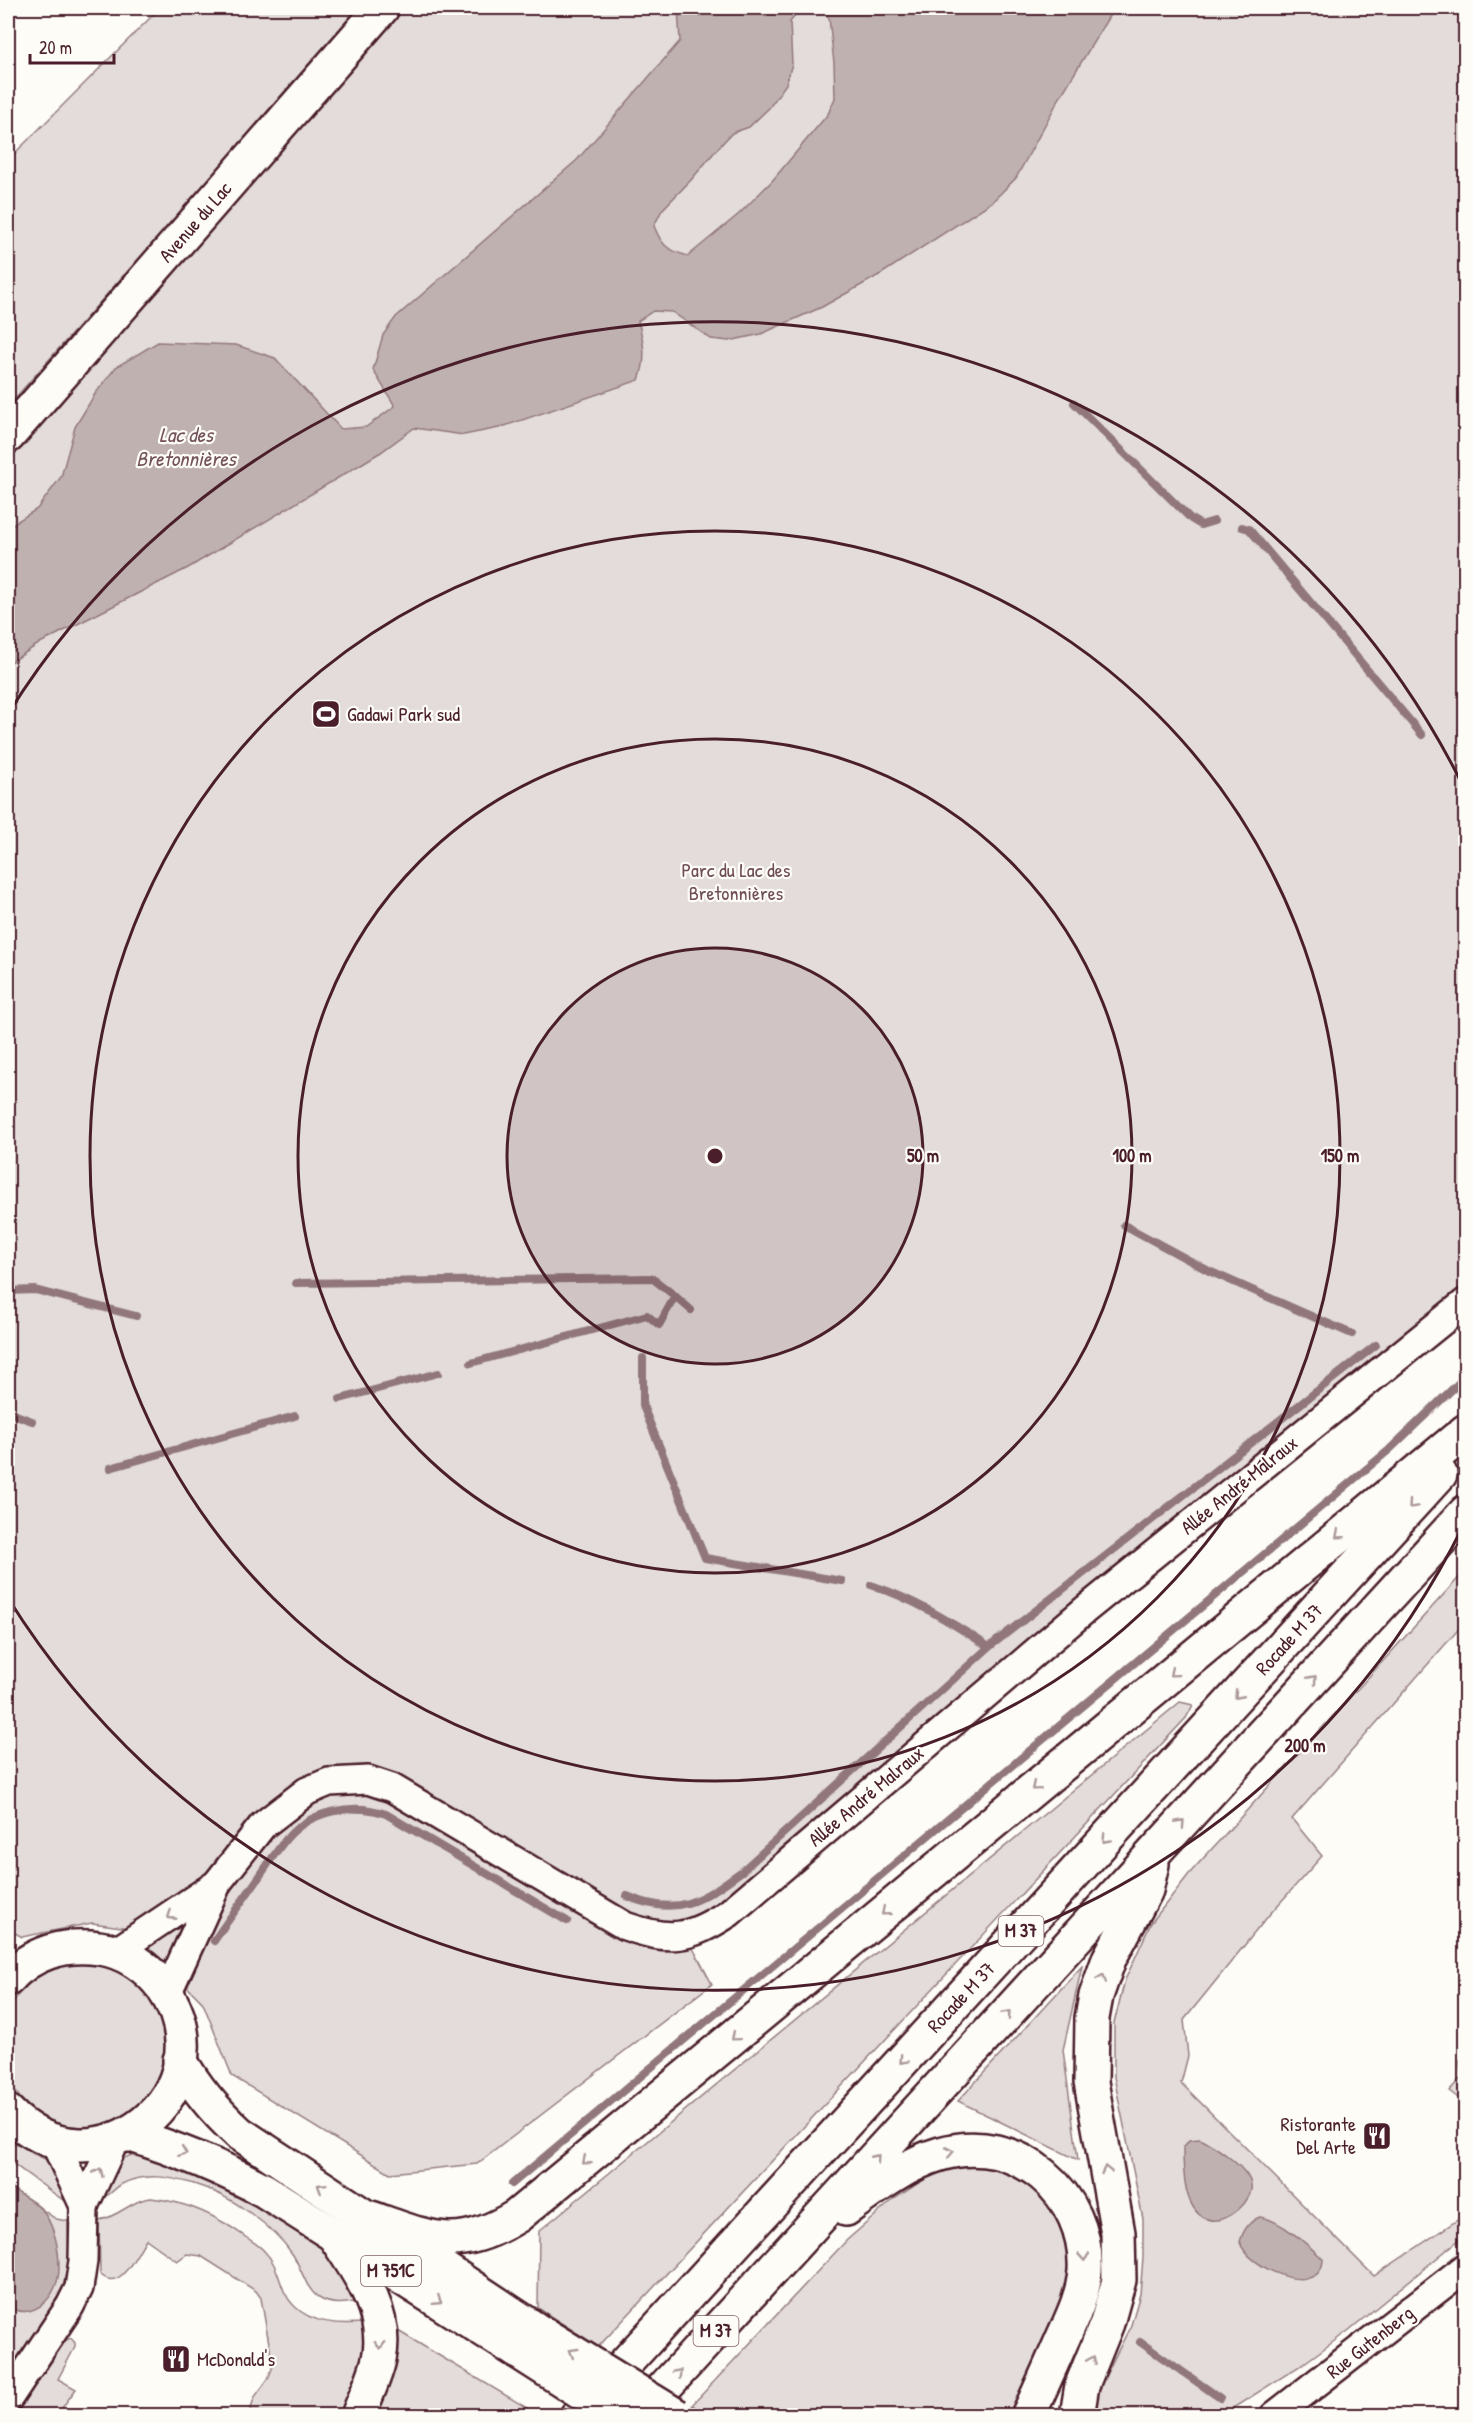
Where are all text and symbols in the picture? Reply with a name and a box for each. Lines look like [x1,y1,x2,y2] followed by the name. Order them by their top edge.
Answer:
[30,27,114,65] scale bar
[39,35,72,60] text: 20 m
[152,175,237,268] street label: Avenue du Lac
[136,420,238,473] water label: Lac des Bretonnières
[310,698,342,730] sports icon: Gadawi Park sud
[347,700,460,727] place label: Gadawi Park sud
[681,856,791,906] park label: Parc du Lac des Bretonnières
[907,1143,939,1168] text: 50 m
[1112,1143,1152,1168] text: 100 m
[1321,1143,1359,1168] text: 150 m
[705,1146,725,1166] centre of rings
[1174,1429,1303,1540] street label: Allée André Malraux
[1408,1498,1419,1508] one-way arrow
[1335,1528,1346,1539] one-way arrow
[1249,1597,1328,1681] street label: Rocade M 37
[1169,1665,1180,1676] one-way arrow
[1305,1675,1316,1686] one-way arrow
[1234,1688,1245,1699] one-way arrow
[1285,1733,1325,1758] text: 200 m
[802,1739,929,1852] street label: Allée André Malraux
[1031,1780,1042,1791] one-way arrow
[1174,1819,1185,1830] one-way arrow
[1102,1832,1113,1842] one-way arrow
[881,1905,892,1916] one-way arrow
[166,1909,177,1920] one-way arrow
[998,1916,1044,1946] road number: M 37
[921,1955,1001,2038] street label: Rocade M 37
[1095,1973,1108,1984] one-way arrow
[1000,2010,1011,2020] one-way arrow
[731,2029,742,2040] one-way arrow
[899,2053,910,2064] one-way arrow
[1280,2110,1356,2160] place label: Ristorante Del Arte
[1361,2120,1393,2152] restaurant icon: Ristorante Del Arte
[178,2144,188,2157] one-way arrow
[945,2146,955,2159] one-way arrow
[582,2154,593,2165] one-way arrow
[869,2154,880,2164] one-way arrow
[1100,2166,1113,2176] one-way arrow
[91,2168,103,2179] one-way arrow
[317,2183,328,2194] one-way arrow
[1077,2253,1090,2262] one-way arrow
[361,2256,421,2286] road number: M 751C
[432,2294,442,2306] one-way arrow
[1320,2299,1419,2384] street label: Rue Gutenberg
[694,2316,738,2346] road number: M 37
[374,2341,386,2350] one-way arrow
[160,2343,192,2375] restaurant icon: McDonald's
[197,2345,275,2372] place label: McDonald's
[569,2348,579,2360] one-way arrow
[1085,2355,1097,2366] one-way arrow
[671,2369,682,2379] one-way arrow

